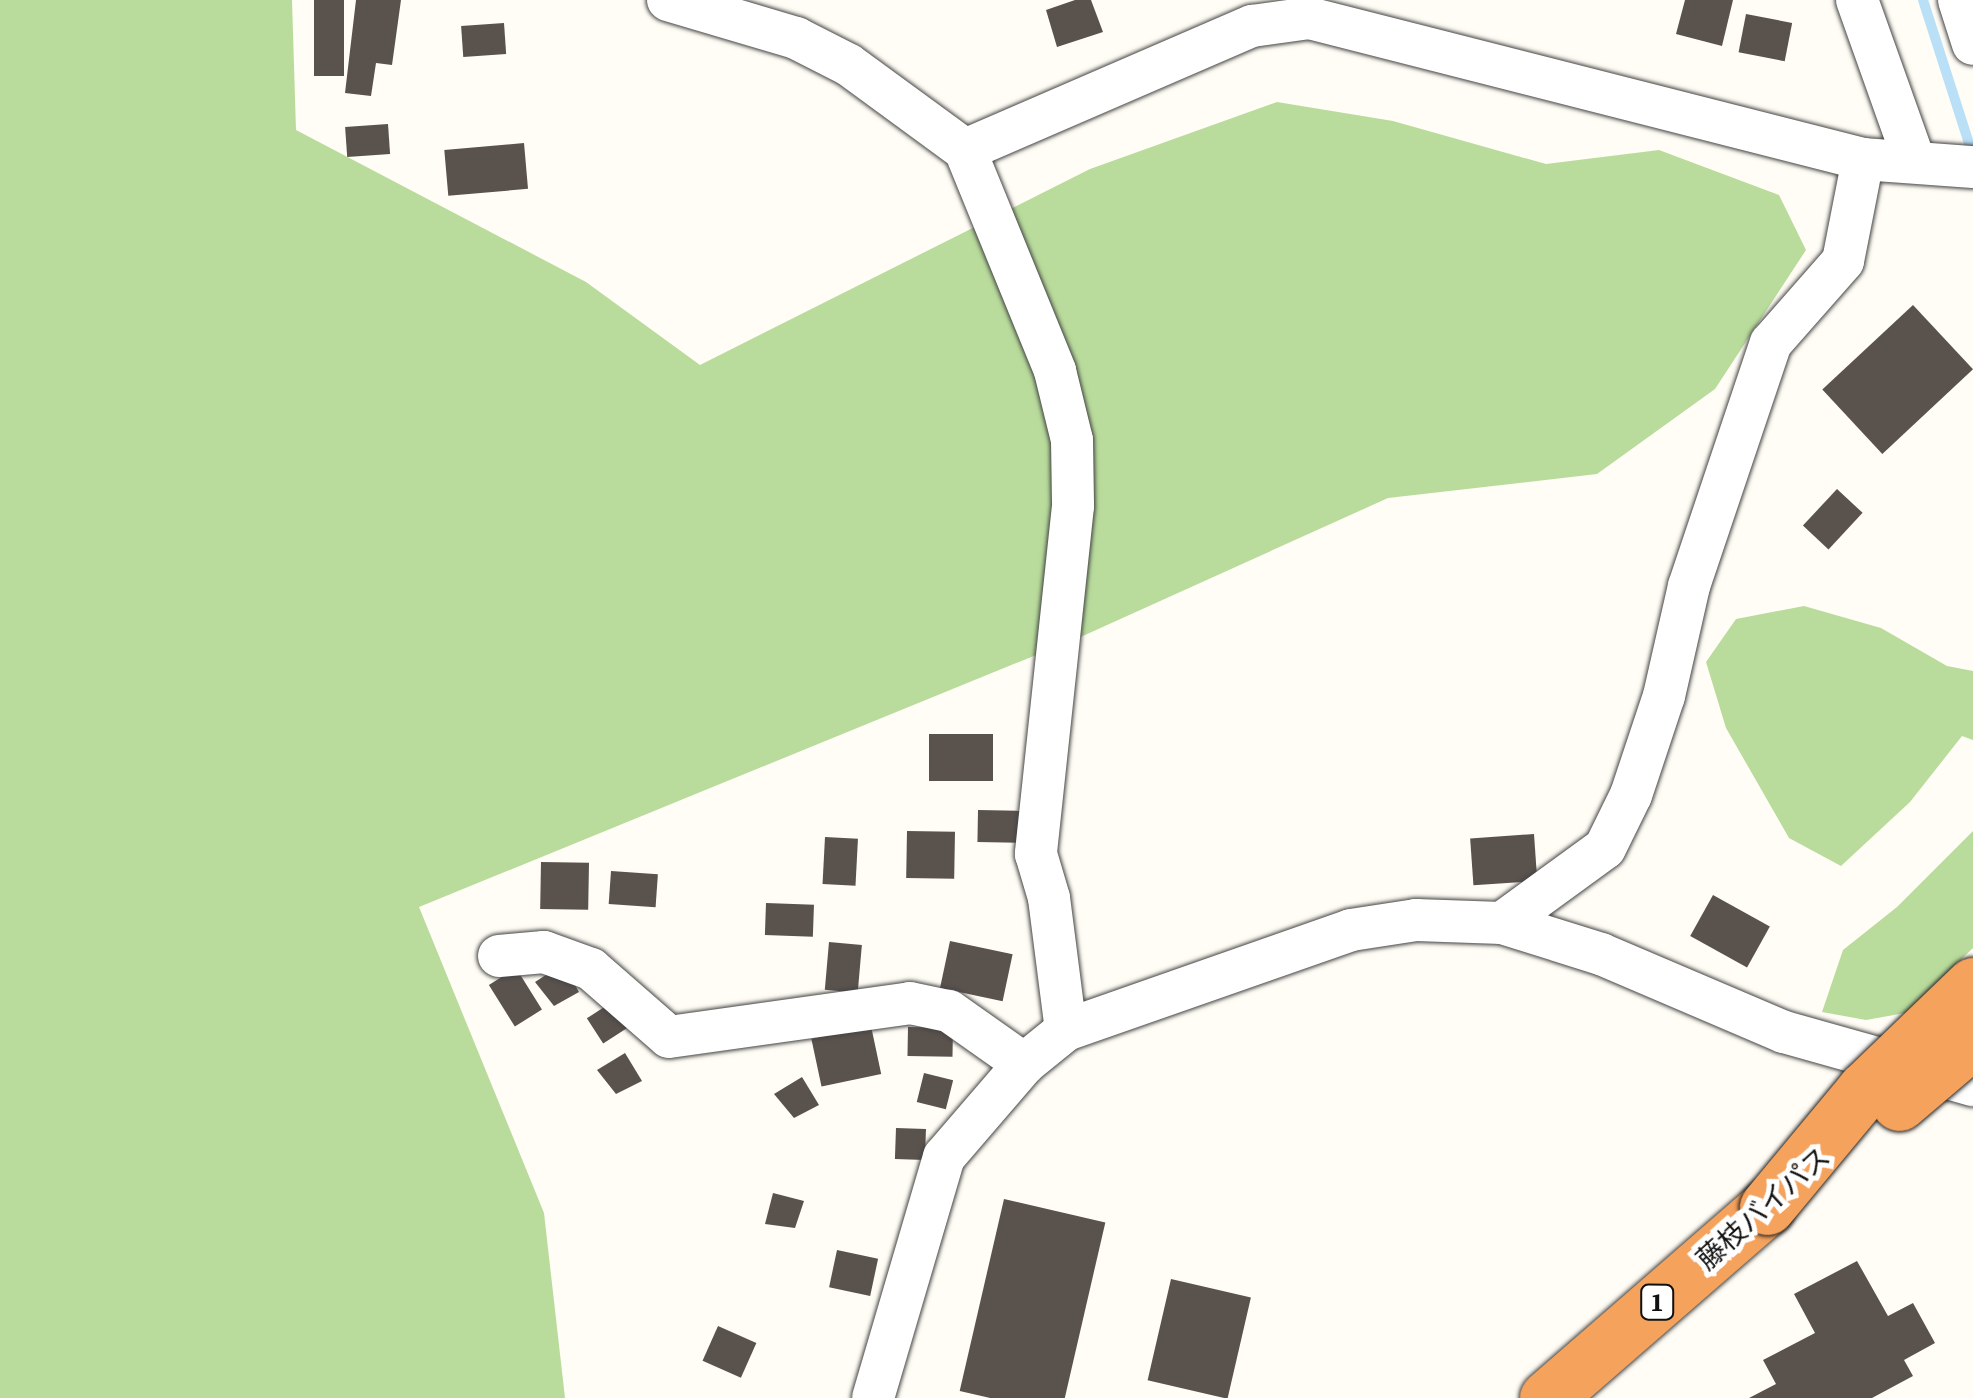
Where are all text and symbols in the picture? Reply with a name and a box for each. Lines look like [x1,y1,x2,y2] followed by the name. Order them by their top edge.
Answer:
[1689,1139,1837,1277] street label: 藤枝バイパス
[1640,1282,1674,1322] road number: 1

